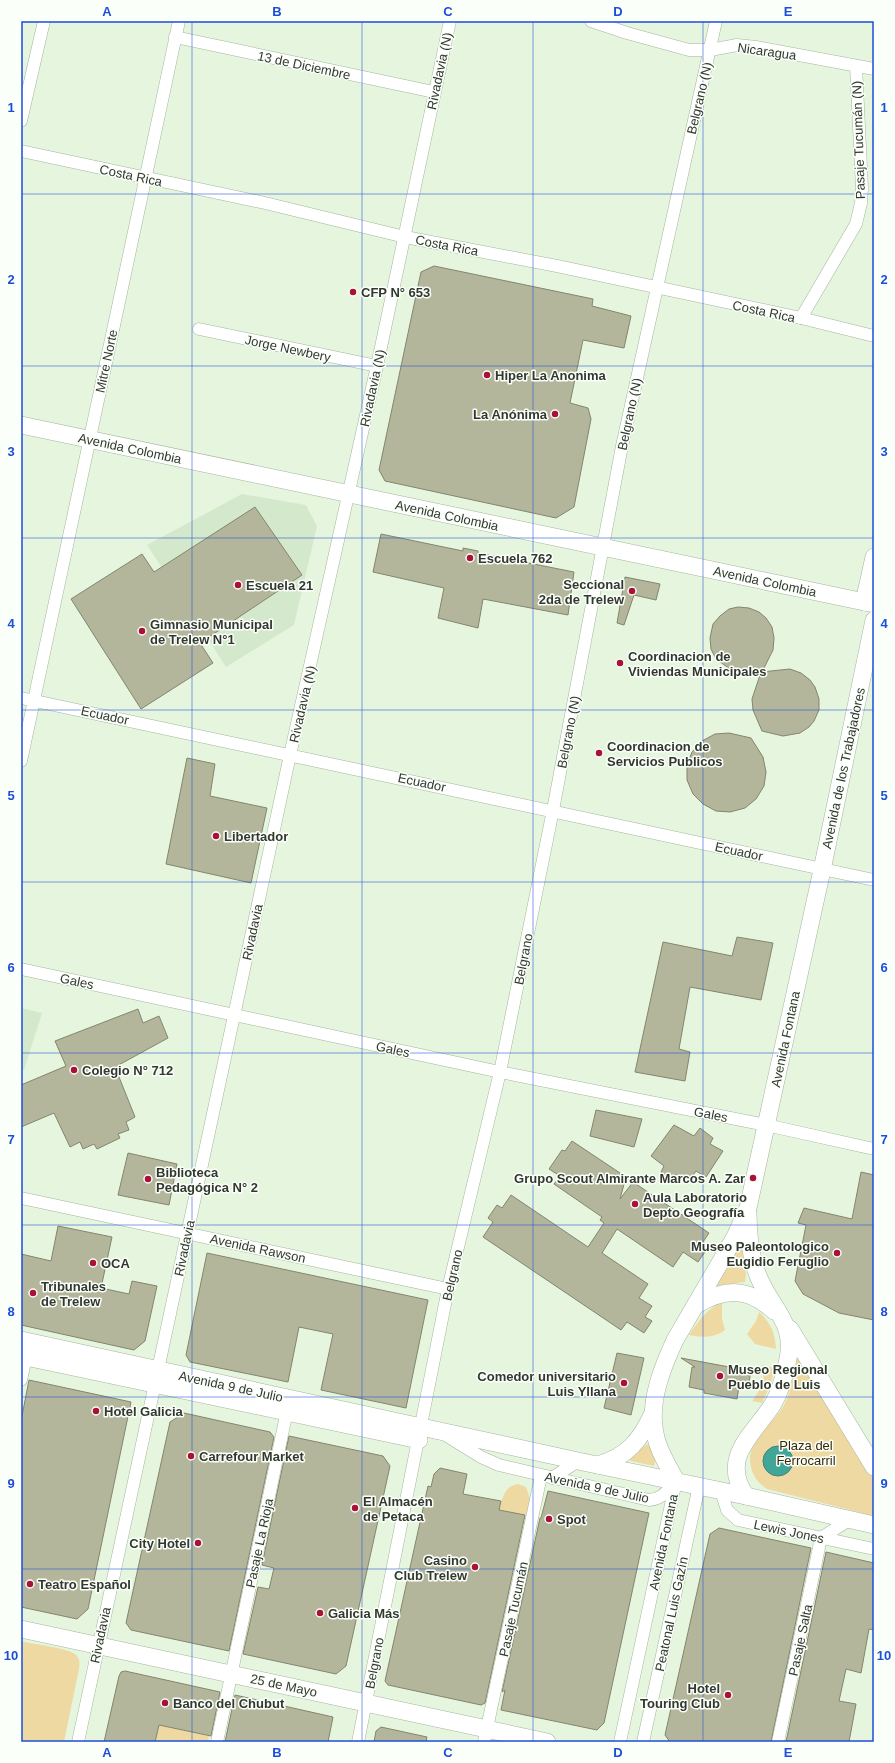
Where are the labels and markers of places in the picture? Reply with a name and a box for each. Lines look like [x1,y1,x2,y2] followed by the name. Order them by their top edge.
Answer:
[361,285,430,300] place label: CFP N° 653
[348,287,358,297] marker: CFP N° 653
[495,368,607,383] place label: Hiper La Anonima
[482,370,492,380] marker: Hiper La Anonima
[473,407,548,422] place label: La Anónima
[550,409,560,419] marker: La Anónima
[478,551,552,566] place label: Escuela 762
[465,553,475,563] marker: Escuela 762
[539,577,625,607] place label: Seccional 2da de Trelew
[246,578,313,593] place label: Escuela 21
[233,580,243,590] marker: Escuela 21
[627,586,637,596] marker: Seccional 2da de Trelew
[150,617,273,647] place label: Gimnasio Municipal de Trelew N°1
[137,626,147,636] marker: Gimnasio Municipal de Trelew N°1
[628,649,766,679] place label: Coordinacion de Viviendas Municipales
[615,658,625,668] marker: Coordinacion de Viviendas Municipales
[607,739,723,769] place label: Coordinacion de Servicios Publicos
[594,748,604,758] marker: Coordinacion de Servicios Publicos
[224,829,288,844] place label: Libertador
[211,831,221,841] marker: Libertador
[82,1063,173,1078] place label: Colegio N° 712
[69,1065,79,1075] marker: Colegio N° 712
[156,1165,258,1195] place label: Biblioteca Pedagógica N° 2
[514,1171,745,1186] place label: Grupo Scout Almirante Marcos A. Zar
[748,1173,758,1183] marker: Grupo Scout Almirante Marcos A. Zar
[143,1174,153,1184] marker: Biblioteca Pedagógica N° 2
[643,1190,747,1220] place label: Aula Laboratorio Depto Geografía
[630,1199,640,1209] marker: Aula Laboratorio Depto Geografía
[691,1239,829,1269] place label: Museo Paleontologico Eugidio Feruglio
[832,1248,842,1258] marker: Museo Paleontologico Eugidio Feruglio
[101,1256,131,1271] place label: OCA
[88,1258,98,1268] marker: OCA
[41,1279,106,1309] place label: Tribunales de Trelew
[28,1288,38,1298] marker: Tribunales de Trelew
[728,1362,828,1392] place label: Museo Regional Pueblo de Luis
[477,1369,617,1399] place label: Comedor universitario Luis Yllana
[715,1371,725,1381] marker: Museo Regional Pueblo de Luis
[619,1378,629,1388] marker: Comedor universitario Luis Yllana
[104,1404,184,1419] place label: Hotel Galicia
[91,1406,101,1416] marker: Hotel Galicia
[199,1449,304,1464] place label: Carrefour Market
[186,1451,196,1461] marker: Carrefour Market
[363,1494,433,1524] place label: El Almacén de Petaca
[350,1503,360,1513] marker: El Almacén de Petaca
[557,1512,587,1527] place label: Spot
[544,1514,554,1524] marker: Spot
[129,1536,190,1551] place label: City Hotel
[193,1538,203,1548] marker: City Hotel
[394,1553,468,1583] place label: Casino Club Trelew
[470,1562,480,1572] marker: Casino Club Trelew
[38,1577,131,1592] place label: Teatro Español
[25,1579,35,1589] marker: Teatro Español
[328,1606,400,1621] place label: Galicia Más
[315,1608,325,1618] marker: Galicia Más
[640,1681,720,1711] place label: Hotel Touring Club
[723,1690,733,1700] marker: Hotel Touring Club
[173,1696,285,1711] place label: Banco del Chubut
[160,1698,170,1708] marker: Banco del Chubut

